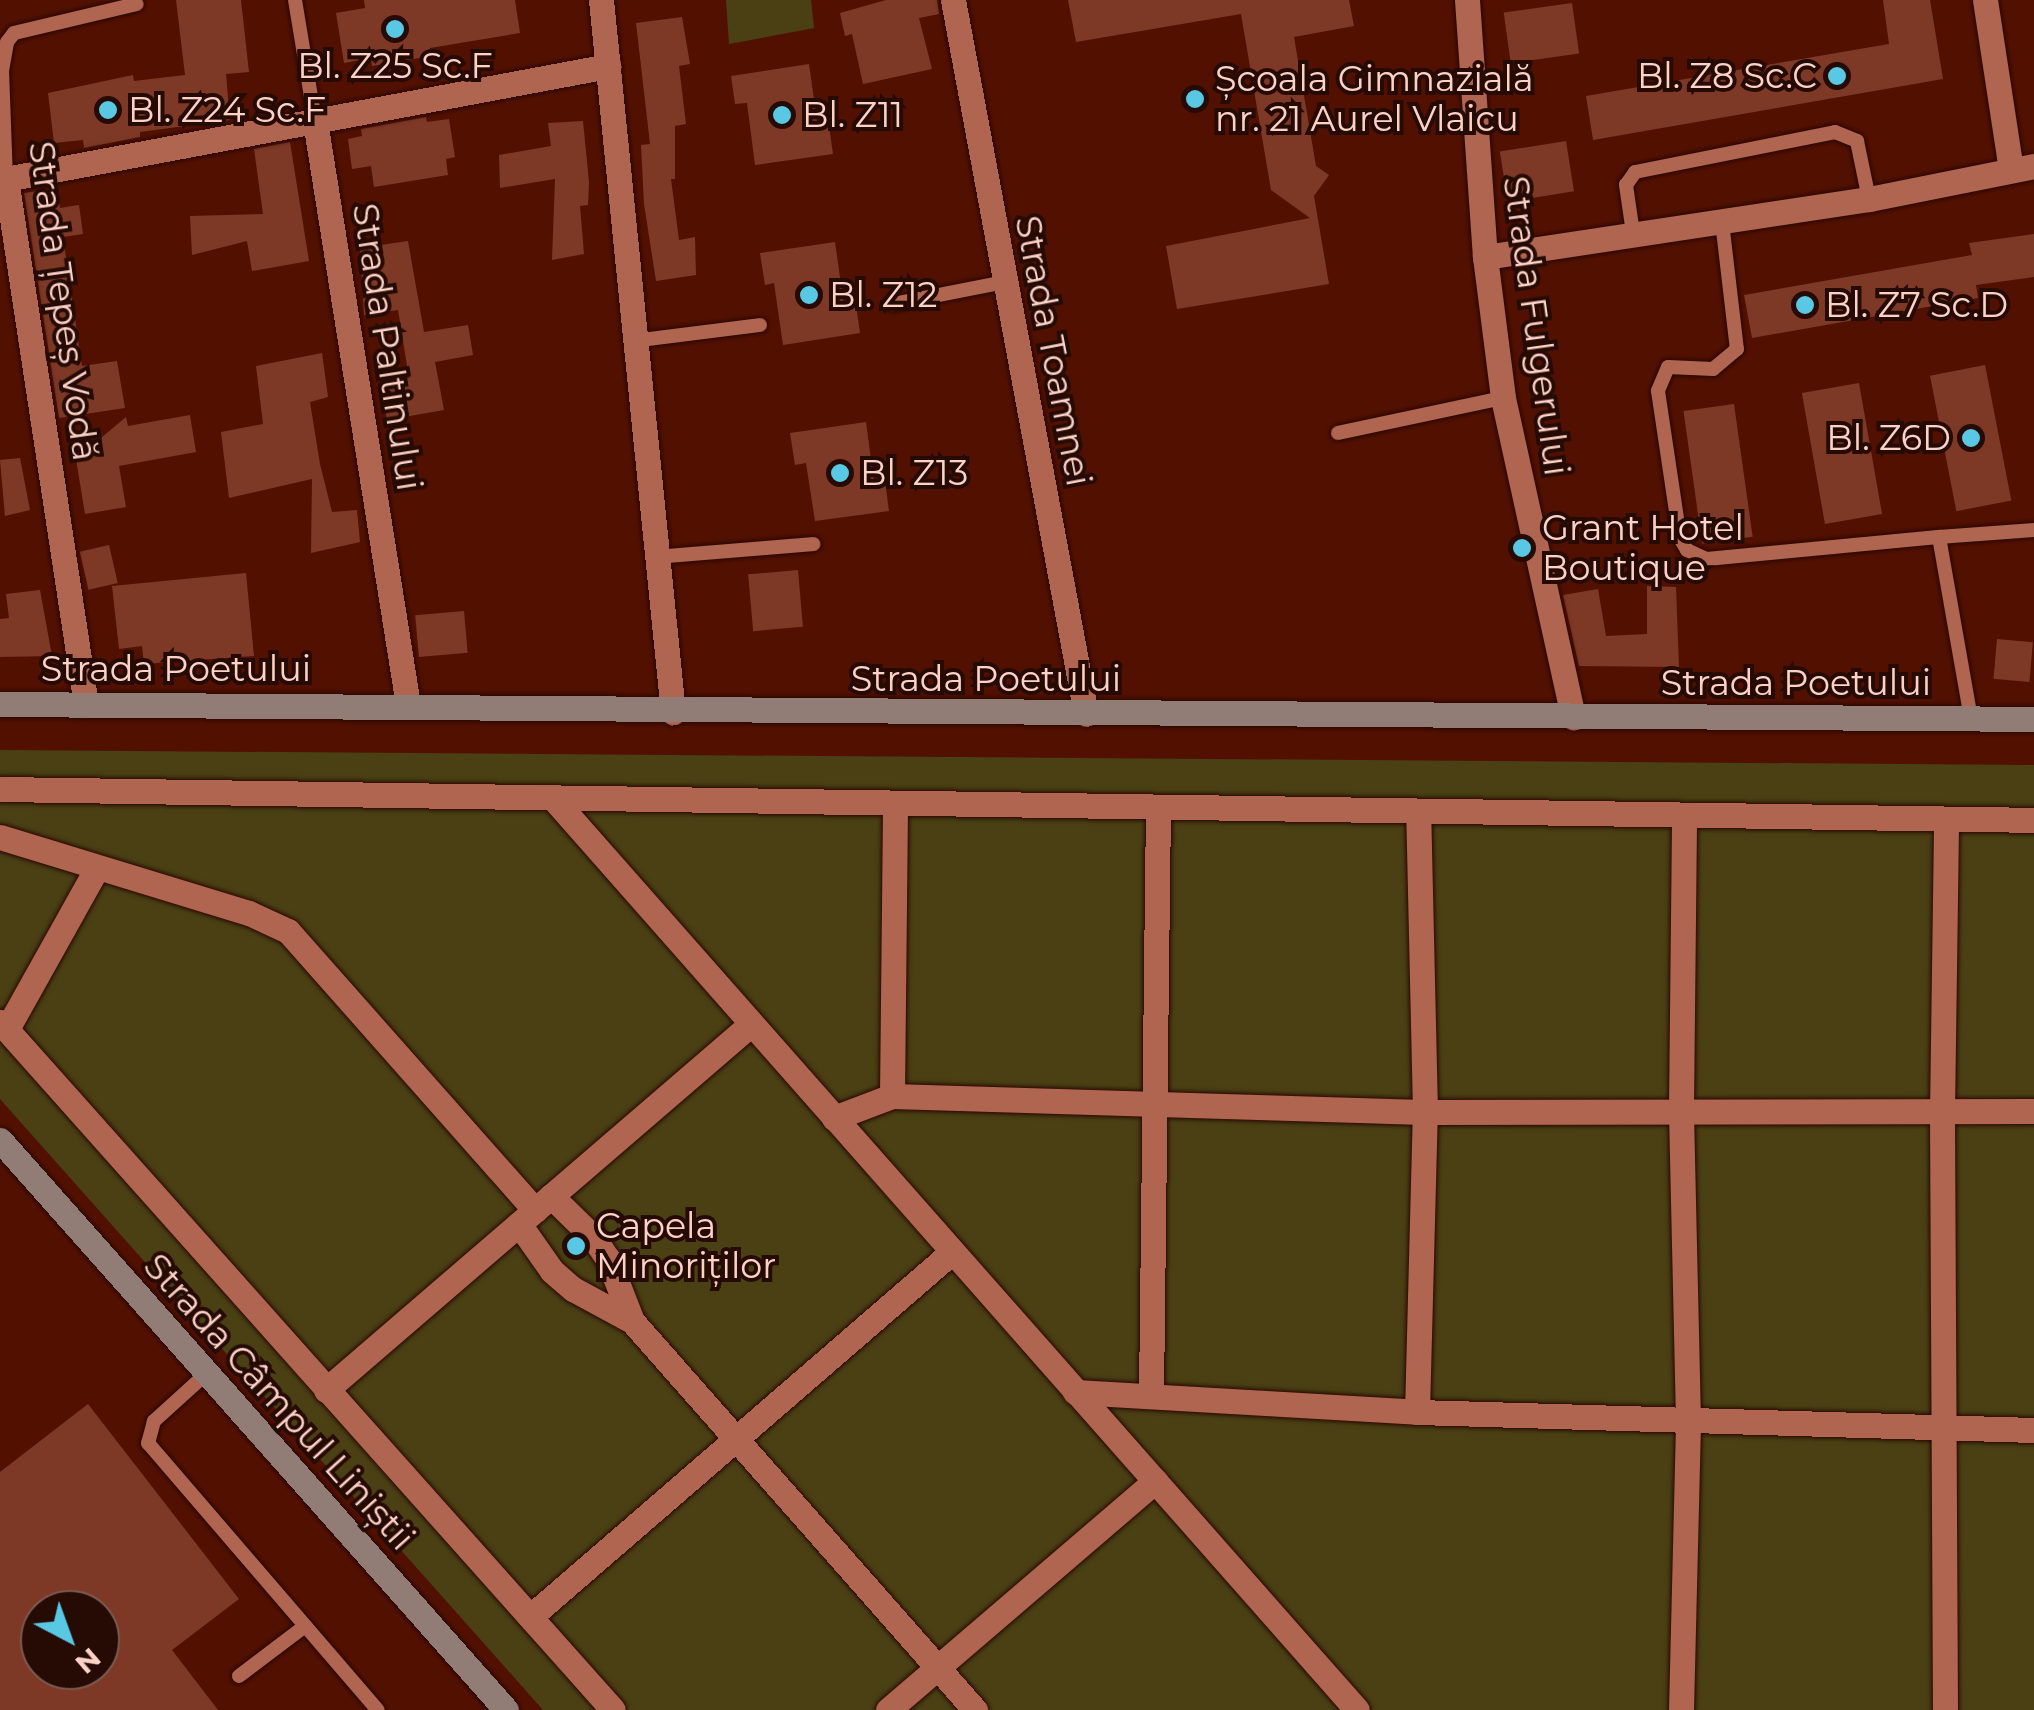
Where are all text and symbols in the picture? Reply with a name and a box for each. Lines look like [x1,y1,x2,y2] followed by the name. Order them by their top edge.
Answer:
[384,18,406,40] marker: Bl. Z25 Sc.F
[297,45,493,87] place label: Bl. Z25 Sc.F
[1637,55,1817,97] place label: Bl. Z8 Sc.C
[1215,58,1534,140] place label: Școala Gimnazială nr. 21 Aurel Vlaicu
[1826,65,1848,87] marker: Bl. Z8 Sc.C
[1184,88,1206,110] marker: Școala Gimnazială nr. 21 Aurel Vlaicu
[128,89,326,131] place label: Bl. Z24 Sc.F
[802,94,903,136] place label: Bl. Z11
[97,99,119,121] marker: Bl. Z24 Sc.F
[771,104,793,126] marker: Bl. Z11
[20,139,106,463] street label: Strada Țepeș Vodă
[1494,174,1578,478] street label: Strada Fulgerului
[344,200,430,494] street label: Strada Paltinului
[1006,212,1100,490] street label: Strada Toamnei
[829,274,937,316] place label: Bl. Z12
[798,284,820,306] marker: Bl. Z12
[1825,284,2008,326] place label: Bl. Z7 Sc.D
[1794,294,1816,316] marker: Bl. Z7 Sc.D
[1826,417,1951,459] place label: Bl. Z6D
[1960,427,1982,449] marker: Bl. Z6D
[860,452,968,494] place label: Bl. Z13
[829,462,851,484] marker: Bl. Z13
[1542,507,1744,589] place label: Grant Hotel Boutique
[1511,537,1533,559] marker: Grant Hotel Boutique
[41,648,311,690] street label: Strada Poetului
[851,658,1121,700] street label: Strada Poetului
[1661,662,1931,704] street label: Strada Poetului
[596,1205,776,1287] place label: Capela Minoriților
[565,1235,587,1257] marker: Capela Minoriților
[135,1245,423,1559] street label: Strada Câmpul Liniștii
[20,1590,120,1690] north arrow
[69,1641,108,1681] text: N

